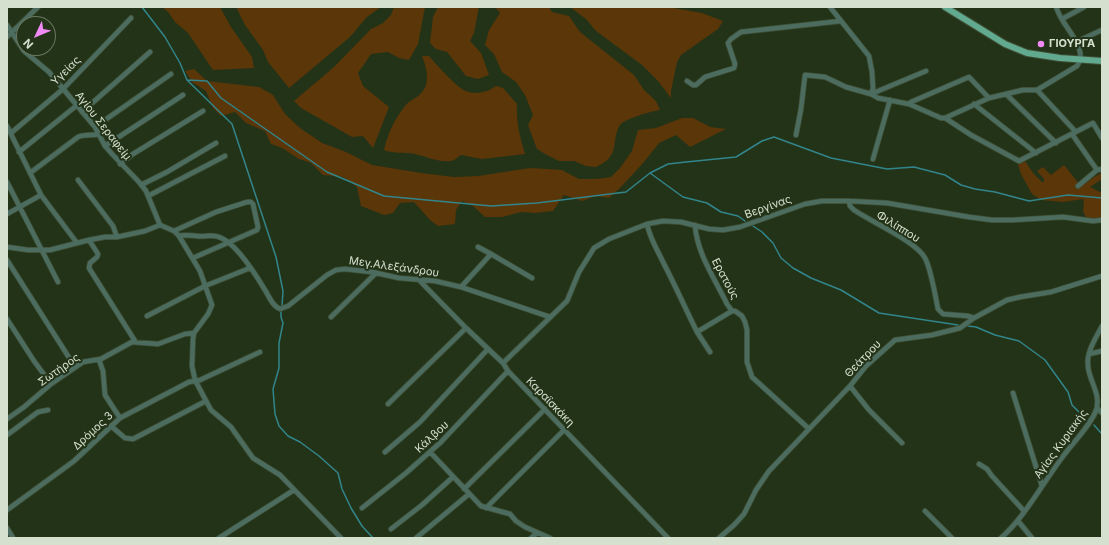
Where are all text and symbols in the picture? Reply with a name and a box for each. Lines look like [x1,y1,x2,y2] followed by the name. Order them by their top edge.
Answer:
[16,16,56,56] north arrow
[20,36,36,52] text: N
[1049,37,1095,51] place label: ΓΙΟΥΡΓΑ
[1036,39,1046,49] marker: ΓΙΟΥΡΓΑ
[49,54,83,88] street label: Υγείας
[72,89,134,163] street label: Αγίου Σεραφείμ
[743,192,793,222] street label: Βεργίνας
[874,208,922,246] street label: Φιλίππου
[348,254,440,280] street label: Μεγ.Αλεξάνδρου
[709,256,741,302] street label: Ερατούς
[842,338,884,380] street label: Θεάτρου
[36,351,82,389] street label: Σωτήρος
[523,375,577,429] street label: Καραϊσκάκη
[1031,407,1091,481] street label: Αγίας Κυριακής
[70,409,116,453] street label: Δρόμος 3
[413,418,451,456] street label: Κάλβου

